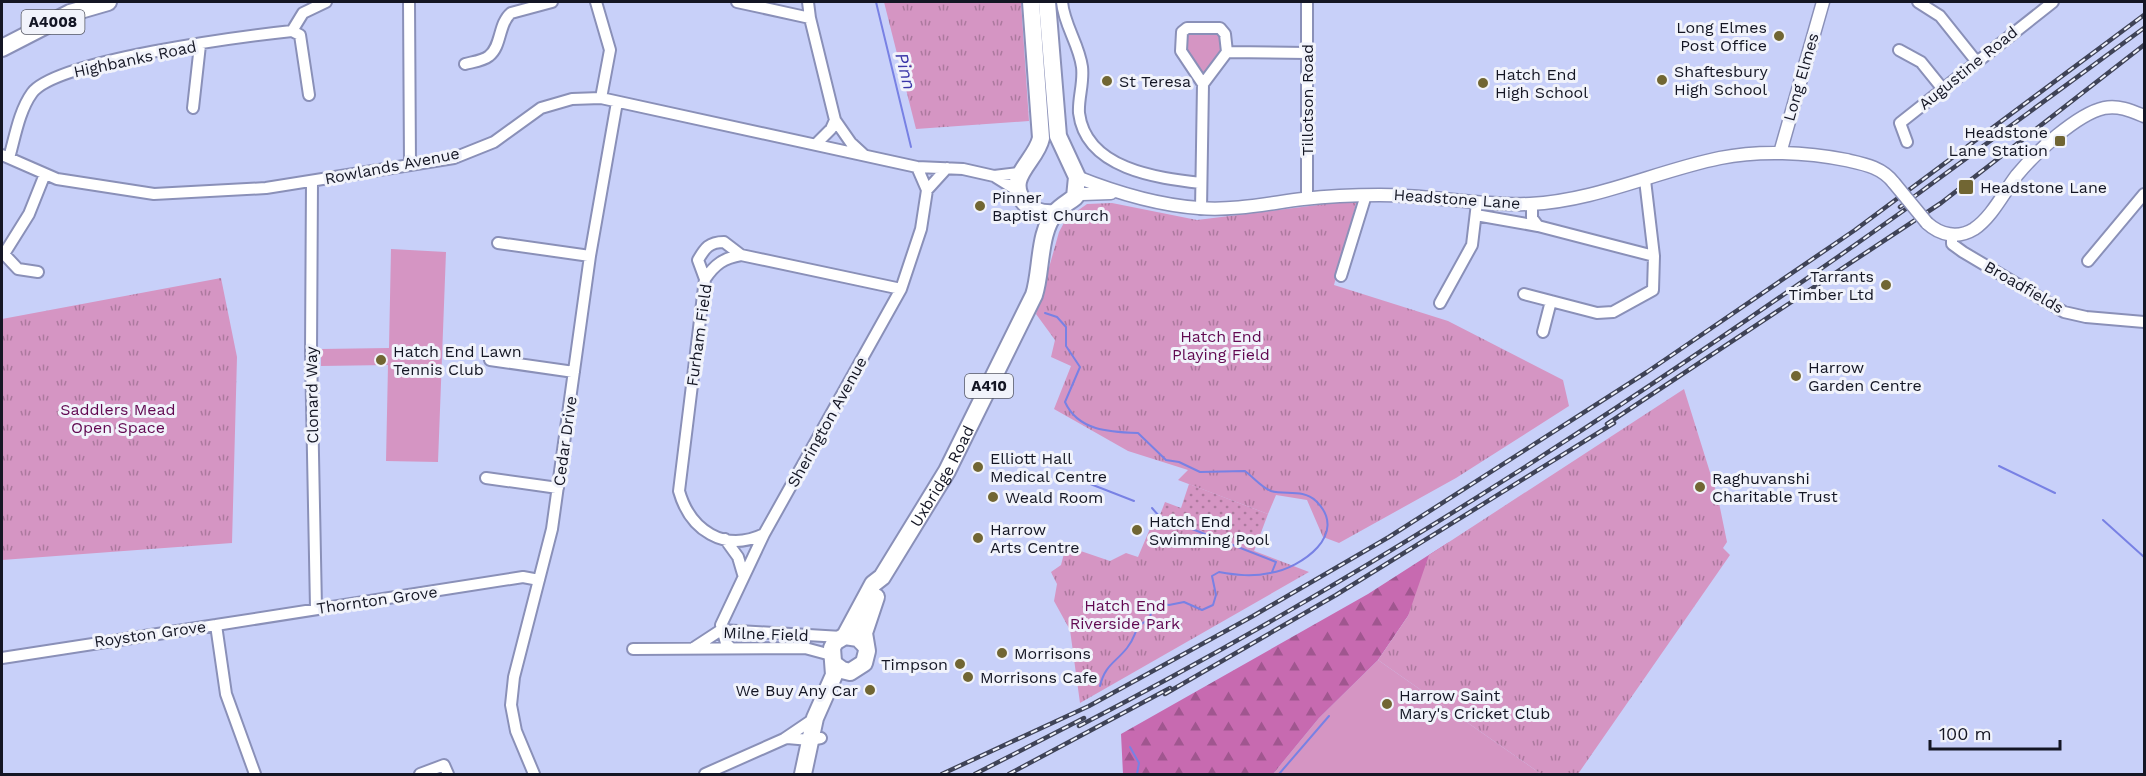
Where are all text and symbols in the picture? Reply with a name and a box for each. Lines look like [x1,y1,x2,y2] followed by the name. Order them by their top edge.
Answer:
[22,10,84,34] road number: A4008
[1676,18,1767,55] place label: Long Elmes Post Office
[1915,22,2021,114] street label: Augustine Road
[1772,29,1786,43] marker: Long Elmes Post Office
[1779,31,1823,123] street label: Long Elmes
[72,37,198,81] street label: Highbanks Road
[1298,44,1317,156] street label: Tillotson Road
[891,50,921,92] water label: Pinn
[1674,62,1768,99] place label: Shaftesbury High School
[1495,65,1588,102] place label: Hatch End High School
[1119,72,1191,91] place label: St Teresa
[1655,73,1669,87] marker: Shaftesbury High School
[1100,74,1114,88] marker: St Teresa
[1476,76,1490,90] marker: Hatch End High School
[1949,123,2048,160] place label: Headstone Lane Station
[2053,134,2067,148] marker: Headstone Lane Station
[323,144,461,188] street label: Rowlands Avenue
[1957,178,1975,196] marker: Headstone Lane
[1980,178,2107,197] place label: Headstone Lane
[1393,185,1521,213] street label: Headstone Lane
[992,188,1109,225] place label: Pinner Baptist Church
[973,199,987,213] marker: Pinner Baptist Church
[1981,257,2067,317] street label: Broadfields
[1789,267,1874,304] place label: Tarrants Timber Ltd
[1879,278,1893,292] marker: Tarrants Timber Ltd
[682,283,716,387] street label: Furham Field
[1172,327,1270,364] park label: Hatch End Playing Field
[393,342,522,379] place label: Hatch End Lawn Tennis Club
[302,345,322,444] street label: Clonard Way
[374,353,388,367] marker: Hatch End Lawn Tennis Club
[783,353,871,491] street label: Sherington Avenue
[1808,358,1922,395] place label: Harrow Garden Centre
[1789,369,1803,383] marker: Harrow Garden Centre
[965,374,1013,398] road number: A410
[549,395,581,487] street label: Cedar Drive
[60,400,176,437] park label: Saddlers Mead Open Space
[906,422,978,530] street label: Uxbridge Road
[990,449,1107,486] place label: Elliott Hall Medical Centre
[971,460,985,474] marker: Elliott Hall Medical Centre
[1712,469,1838,506] place label: Raghuvanshi Charitable Trust
[1693,480,1707,494] marker: Raghuvanshi Charitable Trust
[1005,488,1103,507] place label: Weald Room
[986,490,1000,504] marker: Weald Room
[1149,512,1269,549] place label: Hatch End Swimming Pool
[990,520,1079,557] place label: Harrow Arts Centre
[1130,523,1144,537] marker: Hatch End Swimming Pool
[971,531,985,545] marker: Harrow Arts Centre
[315,582,439,618] street label: Thornton Grove
[1070,596,1180,633] park label: Hatch End Riverside Park
[93,617,207,651] street label: Royston Grove
[723,623,809,645] street label: Milne Field
[1014,644,1091,663] place label: Morrisons
[995,646,1009,660] marker: Morrisons
[881,655,948,674] place label: Timpson
[953,657,967,671] marker: Timpson
[980,668,1098,687] place label: Morrisons Cafe
[961,670,975,684] marker: Morrisons Cafe
[735,681,858,700] place label: We Buy Any Car
[863,683,877,697] marker: We Buy Any Car
[1399,686,1550,723] place label: Harrow Saint Mary's Cricket Club
[1380,697,1394,711] marker: Harrow Saint Mary's Cricket Club
[1930,713,2060,751] scale bar
[1939,723,1992,744] text: 100 m

